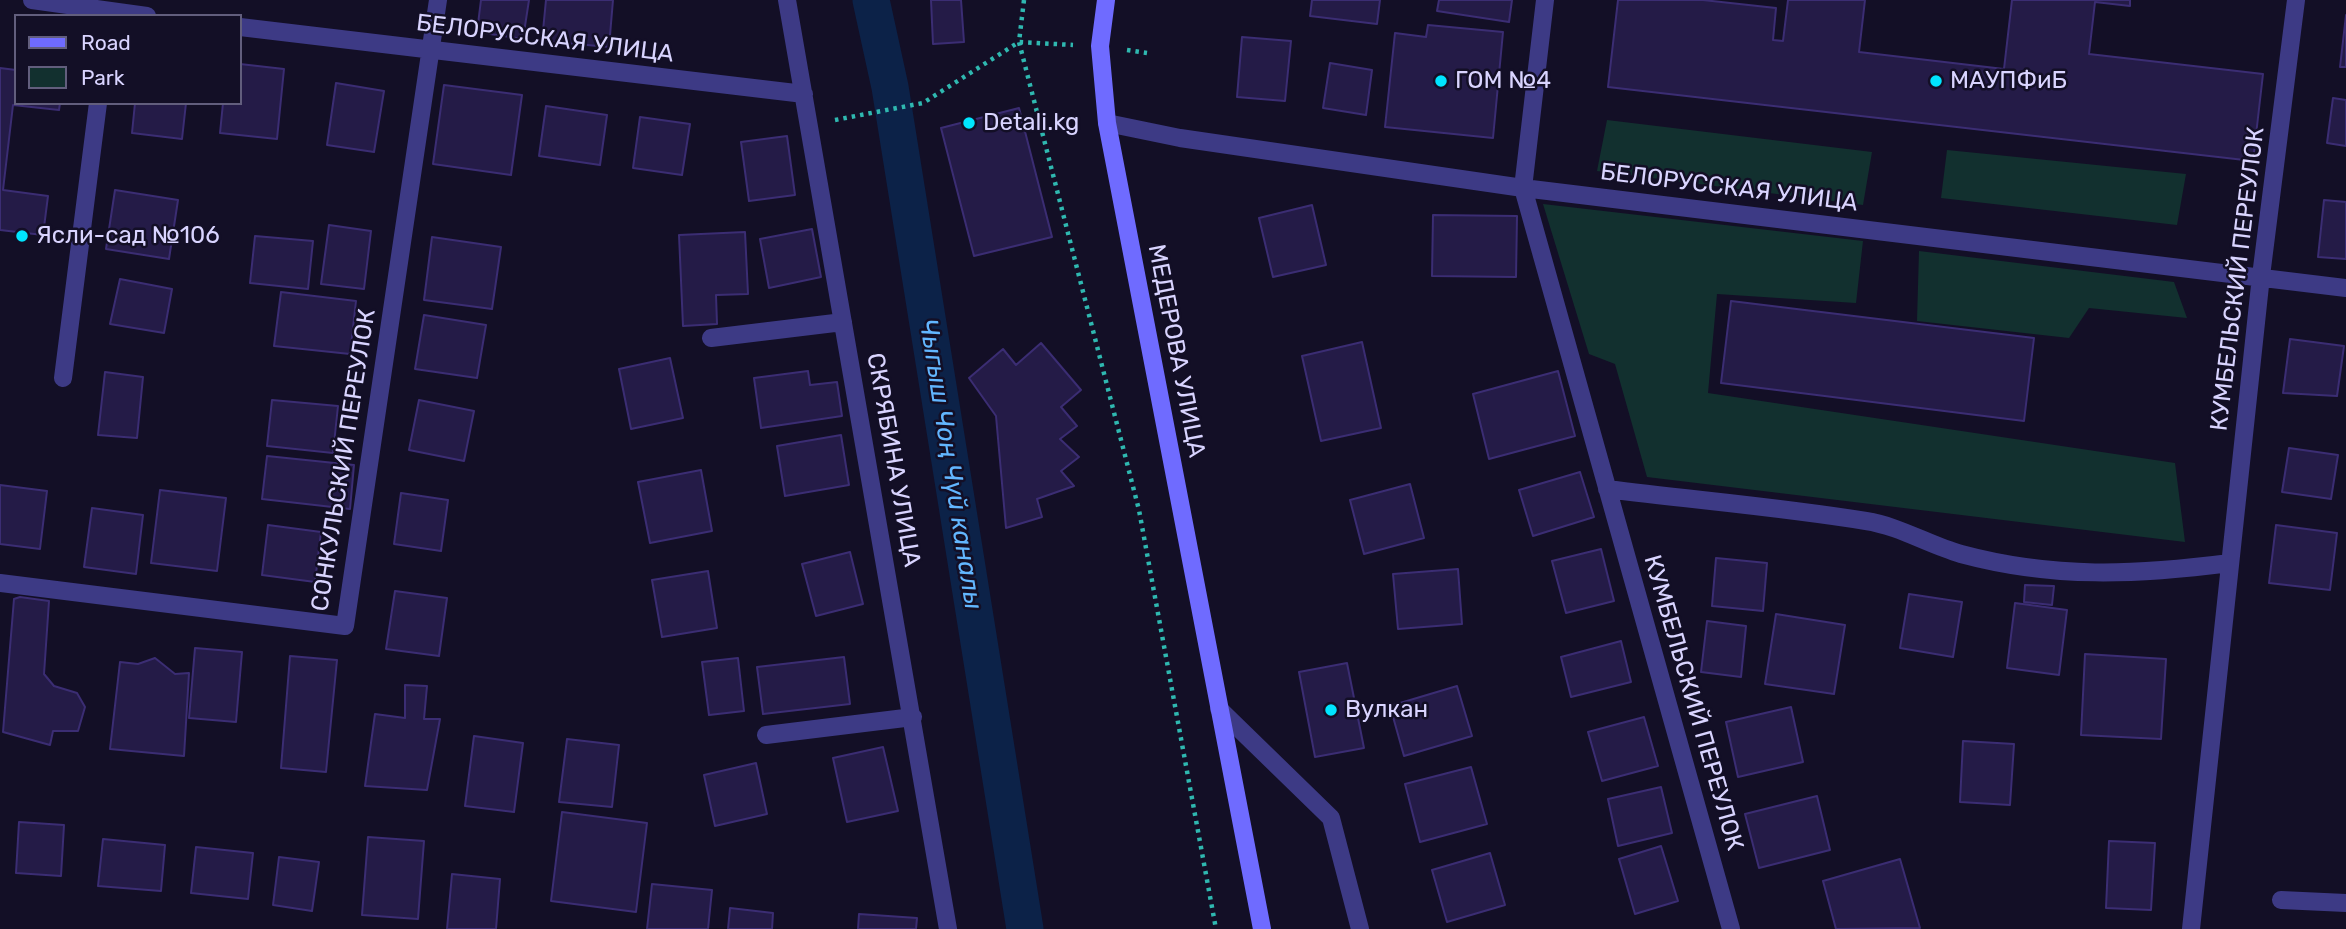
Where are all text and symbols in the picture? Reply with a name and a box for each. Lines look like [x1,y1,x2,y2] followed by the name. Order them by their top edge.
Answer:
[415,9,675,69] street label: БЕЛОРУССКАЯ УЛИЦА
[14,14,242,105] legend
[81,30,131,55] text: Road
[81,65,125,90] text: Park
[1455,67,1551,95] place label: ГОМ №4
[1950,67,2067,95] place label: МАУПФиБ
[1433,73,1449,89] marker: ГОМ №4
[1928,73,1944,89] marker: МАУПФиБ
[983,109,1079,137] place label: Detali.kg
[961,115,977,131] marker: Detali.kg
[2205,125,2271,433] street label: КУМБЕЛЬСКИЙ ПЕРЕУЛОК
[1599,158,1859,218] street label: БЕЛОРУССКАЯ УЛИЦА
[36,222,220,250] place label: Ясли-сад №106
[14,228,30,244] marker: Ясли-сад №106
[1141,242,1211,460] street label: МЕДЕРОВА УЛИЦА
[306,307,382,613] street label: СОНКУЛЬСКИЙ ПЕРЕУЛОК
[912,316,988,612] water label: Чыгыш Чоң Чүй каналы
[860,351,926,569] street label: СКРЯБИНА УЛИЦА
[1637,552,1749,854] street label: КУМБЕЛЬСКИЙ ПЕРЕУЛОК
[1345,696,1428,724] place label: Вулкан
[1323,702,1339,718] marker: Вулкан

